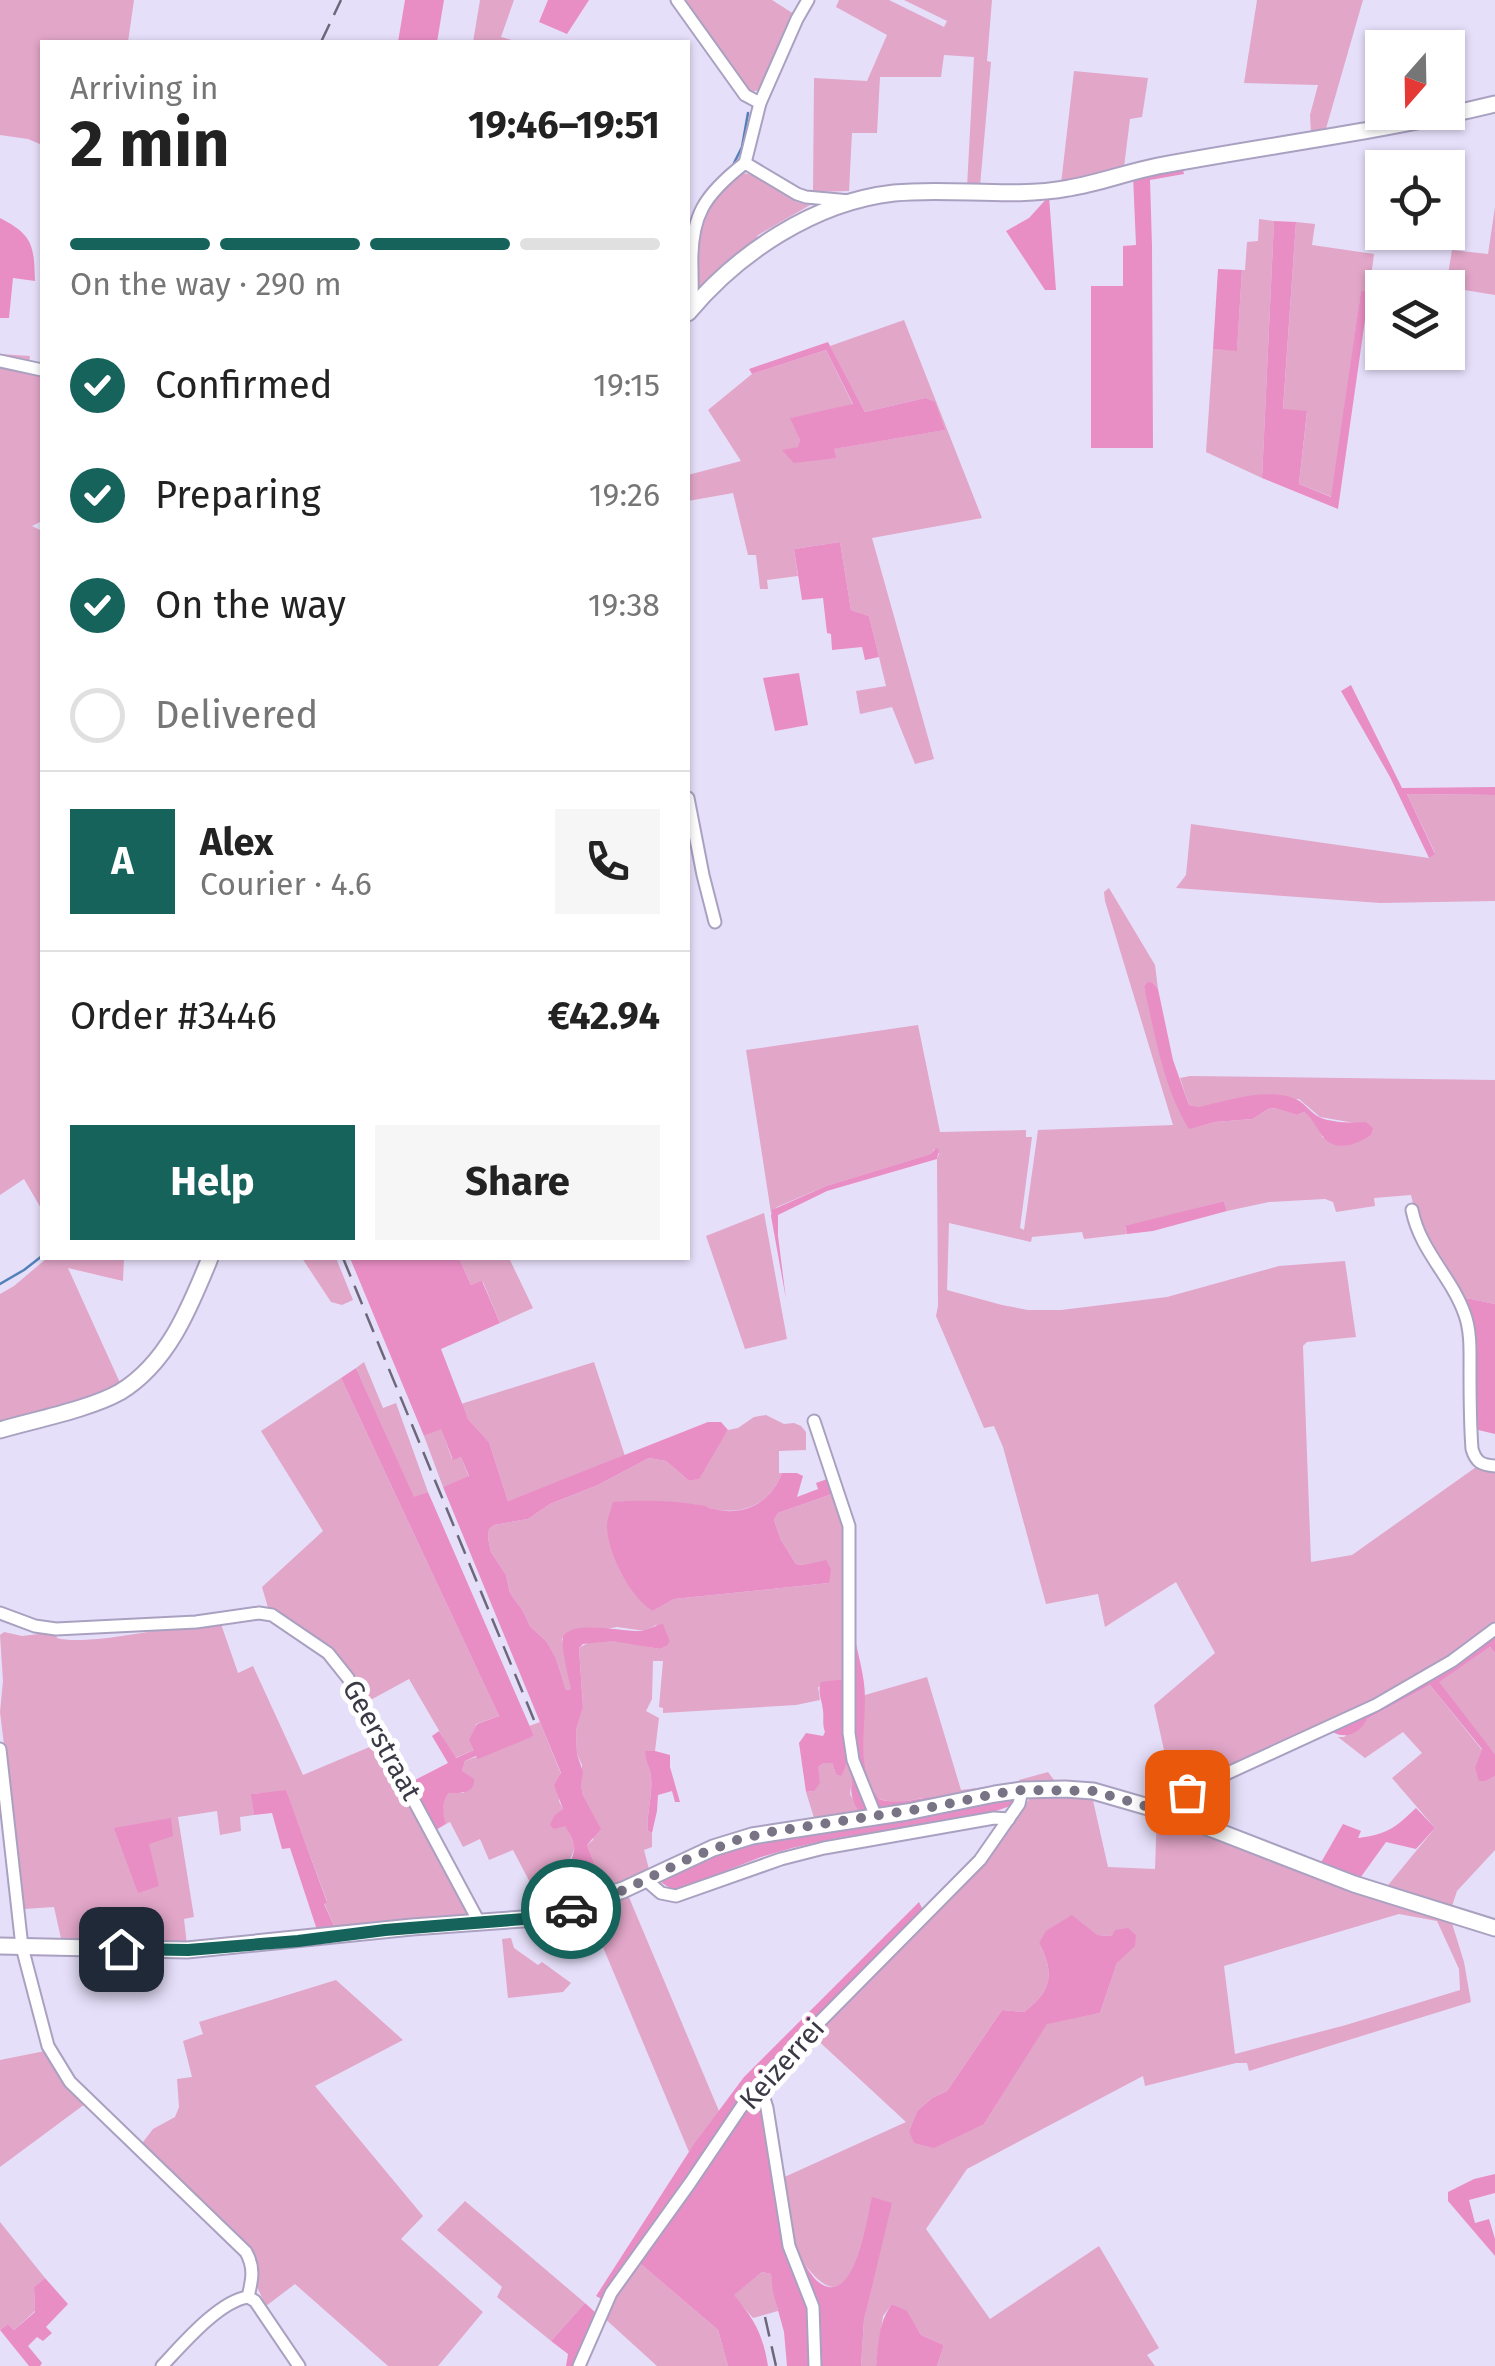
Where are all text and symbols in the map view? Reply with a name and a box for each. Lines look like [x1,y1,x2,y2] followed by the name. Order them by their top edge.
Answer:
[1365,30,1465,130] north arrow
[1365,30,1465,370] map controls
[70,69,218,107] text: Arriving in
[468,102,660,148] text: 19:46–19:51
[70,105,230,183] text: 2 min
[1365,150,1465,250] button: locate
[70,265,342,303] text: On the way · 290 m
[1365,270,1465,370] button: layers
[70,358,125,413] icon: check
[155,362,333,408] text: Confirmed
[593,366,660,404] text: 19:15
[70,468,125,523] icon: check
[155,472,321,518] text: Preparing
[589,476,660,514] text: 19:26
[70,578,125,633] icon: check
[155,582,346,628] text: On the way
[588,586,660,624] text: 19:38
[155,692,318,738] text: Delivered
[555,809,660,914] button: phone
[200,819,273,865] text: Alex
[111,838,134,884] text: A
[200,865,372,903] text: Courier · 4.6
[70,993,277,1039] text: Order #3446
[548,993,660,1039] text: €42.94
[70,1125,355,1240] button: Help
[375,1125,660,1240] button: Share
[336,1674,429,1807] street label: Geerstraat
[1145,1750,1230,1835] pin
[1160,1765,1215,1820] icon: bag
[521,1859,621,1959] courier
[544,1882,599,1937] icon: car
[79,1907,164,1992] pin
[94,1922,149,1977] icon: home
[733,2012,831,2116] street label: Keizerrei

